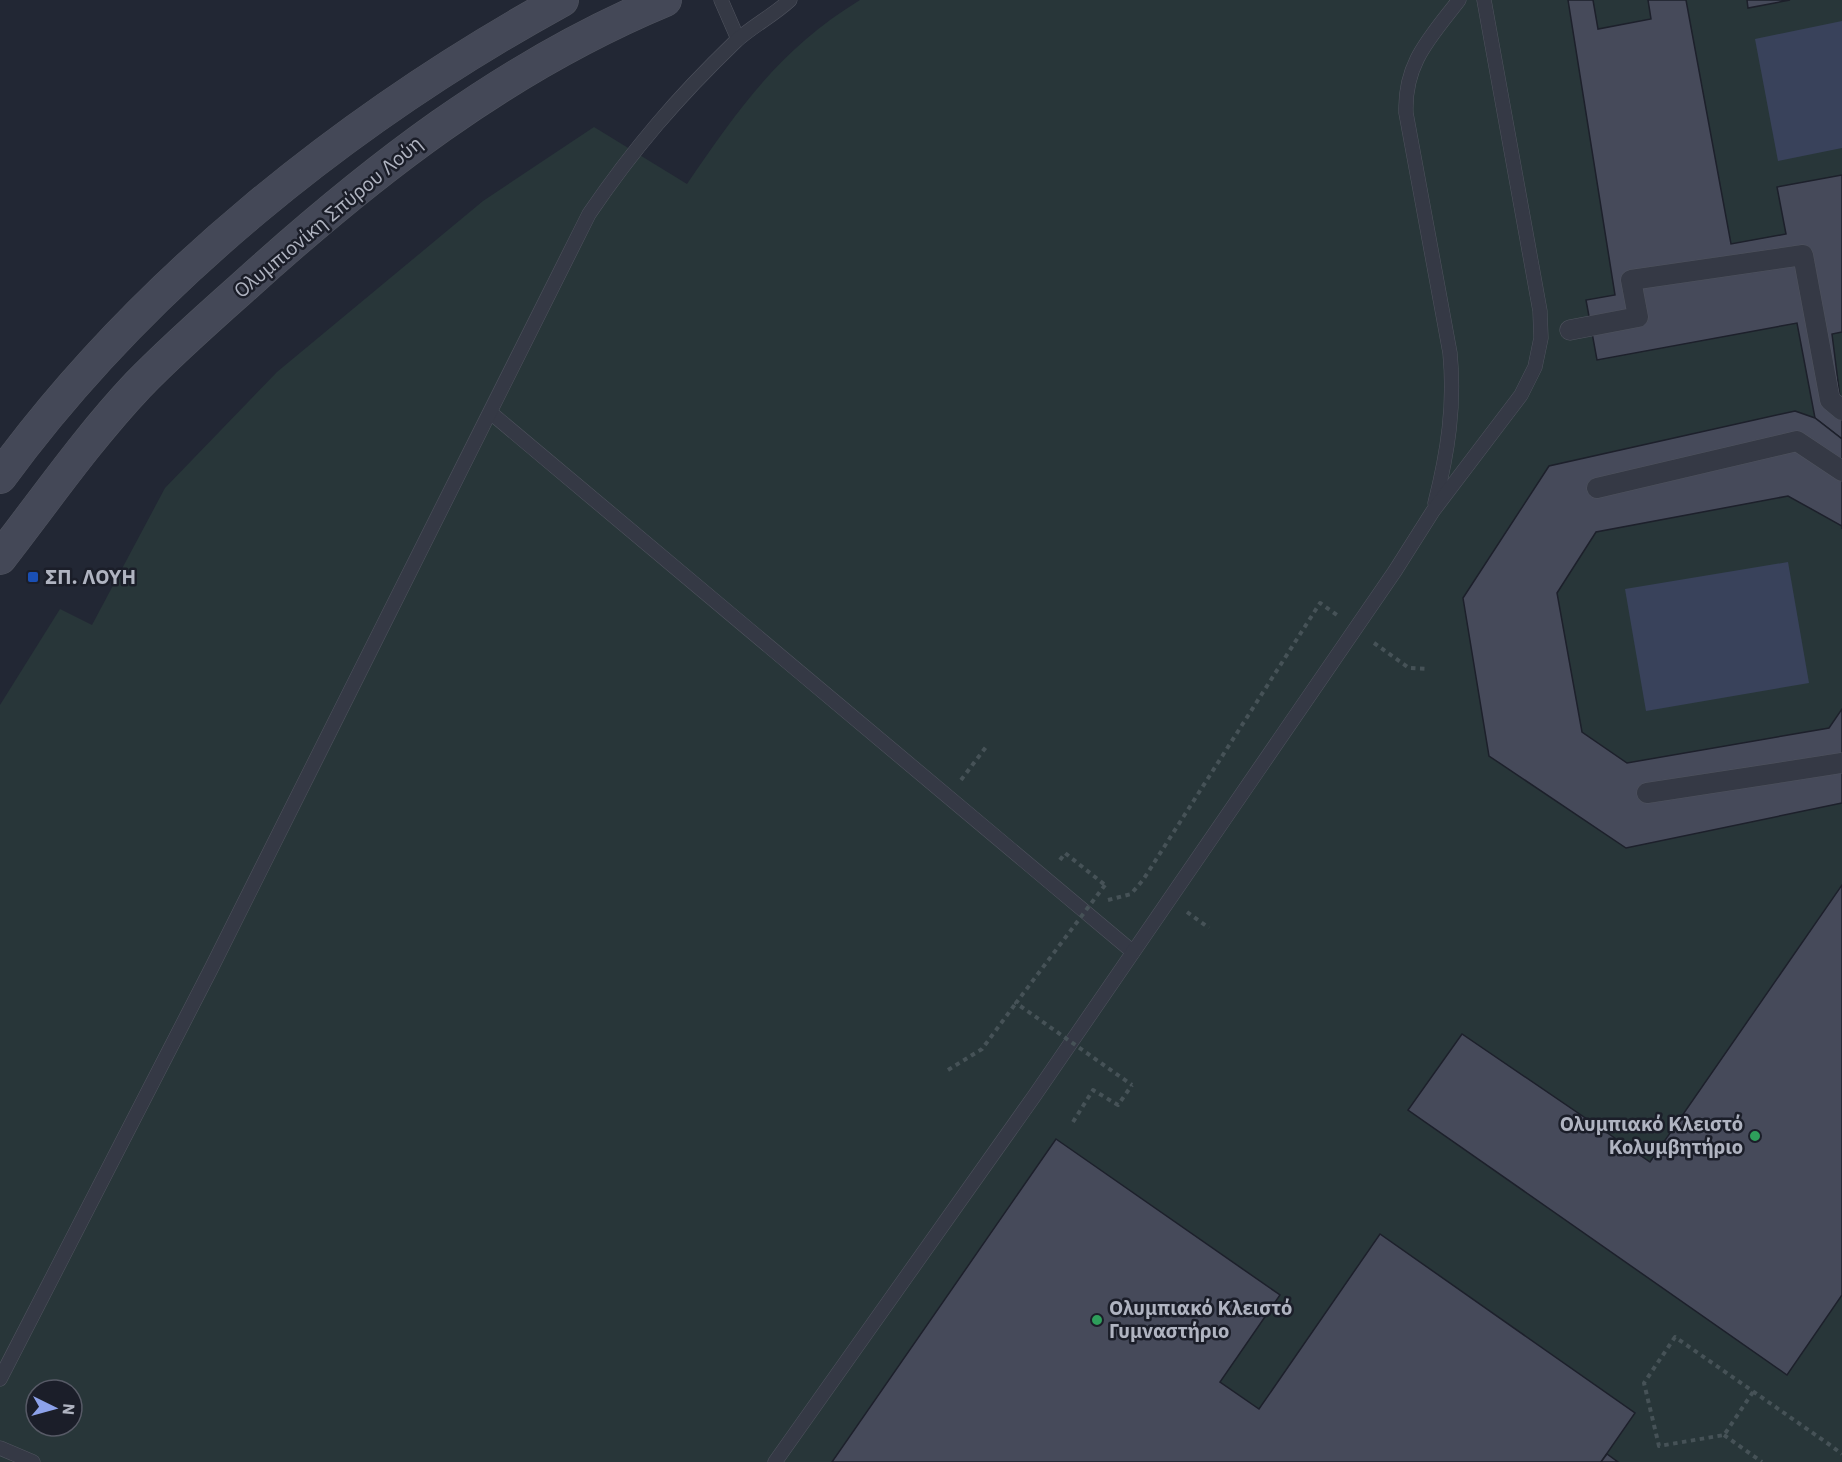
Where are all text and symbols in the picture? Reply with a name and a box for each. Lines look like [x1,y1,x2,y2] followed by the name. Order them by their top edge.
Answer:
[228,130,428,304] street label: Ολυμπιονίκη Σπύρου Λούη
[45,563,136,590] place label: ΣΠ. ΛΟΥΗ
[26,570,40,584] marker: ΣΠ. ΛΟΥΗ
[1560,1110,1743,1160] place label: Ολυμπιακό Κλειστό Κολυμβητήριο
[1748,1129,1762,1143] marker: Ολυμπιακό Κλειστό Κολυμβητήριο
[1109,1294,1292,1344] place label: Ολυμπιακό Κλειστό Γυμναστήριο
[1090,1313,1104,1327] marker: Ολυμπιακό Κλειστό Γυμναστήριο
[24,1378,84,1438] north arrow
[58,1403,79,1416] text: N

